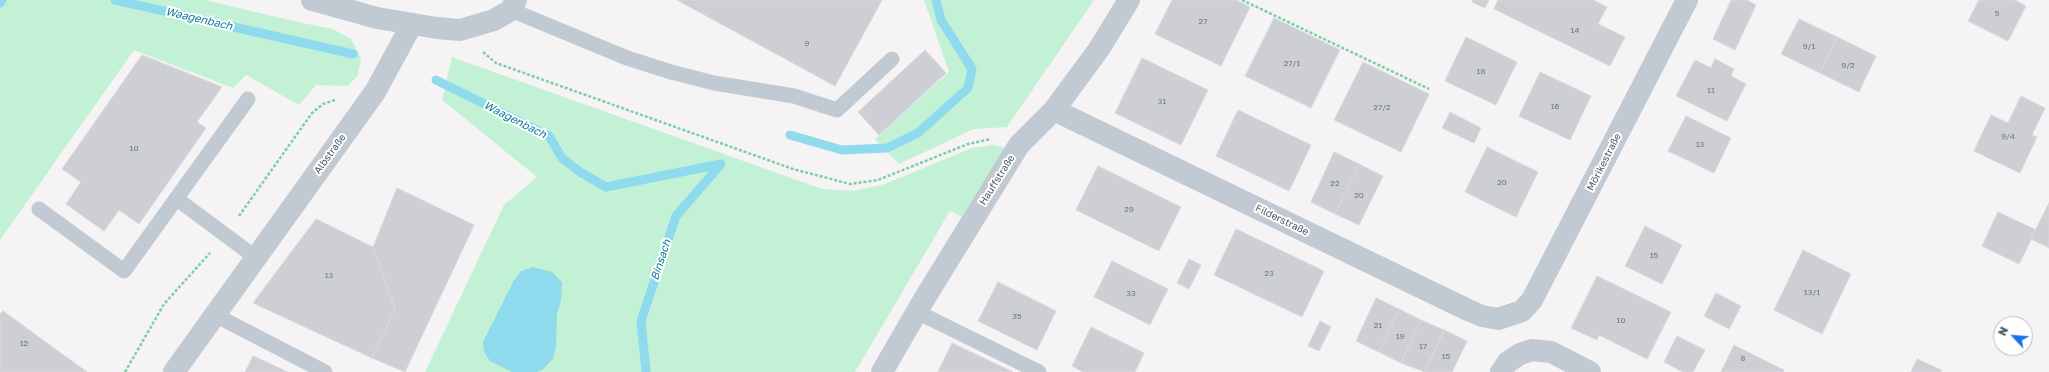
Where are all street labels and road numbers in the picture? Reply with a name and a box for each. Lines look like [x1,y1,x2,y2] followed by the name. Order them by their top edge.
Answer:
[1584,131,1624,193] street label: Mörikestraße
[312,132,348,176] street label: Albstraße
[977,153,1017,207] street label: Hauffstraße
[1253,202,1311,238] street label: Filderstraße

